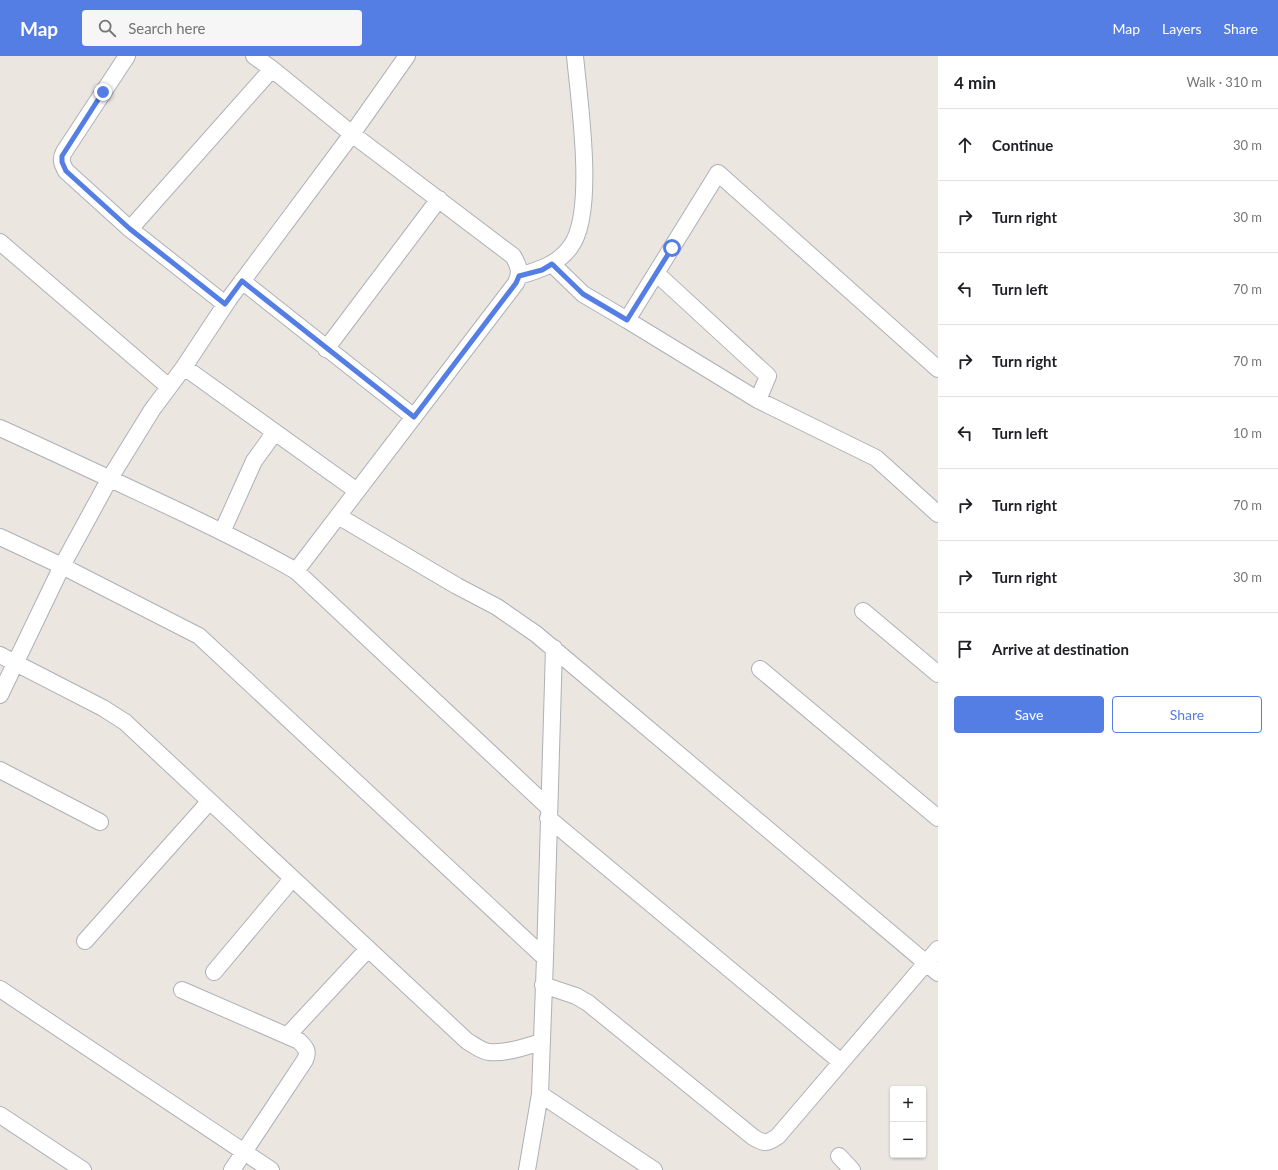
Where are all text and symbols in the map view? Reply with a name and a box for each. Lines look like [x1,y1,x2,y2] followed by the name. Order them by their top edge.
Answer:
[82,10,362,46] search box
[20,17,58,40] text: Map
[96,17,118,39] icon: search
[128,19,206,37] text: Search here
[1112,20,1140,37] text: Map
[1162,20,1202,37] text: Layers
[1224,20,1258,37] text: Share
[954,72,996,93] text: 4 min
[1186,74,1262,90] text: Walk · 310 m
[94,83,112,101] route end
[954,134,976,156] icon: ahead
[992,136,1053,154] text: Continue
[1233,137,1262,153] text: 30 m
[954,206,976,228] icon: right
[992,208,1057,226] text: Turn right
[1233,209,1262,225] text: 30 m
[663,239,681,257] route start
[954,278,976,300] icon: left
[992,280,1048,298] text: Turn left
[1233,281,1262,297] text: 70 m
[954,350,976,372] icon: right
[992,352,1057,370] text: Turn right
[1233,353,1262,369] text: 70 m
[954,422,976,444] icon: left
[992,424,1048,442] text: Turn left
[1233,425,1262,441] text: 10 m
[954,494,976,516] icon: right
[992,496,1057,514] text: Turn right
[1233,497,1262,513] text: 70 m
[954,566,976,588] icon: right
[992,568,1057,586] text: Turn right
[1233,569,1262,585] text: 30 m
[954,638,976,660] icon: arrive
[992,640,1129,658] text: Arrive at destination
[954,696,1104,733] button: Save
[1112,696,1262,733] button: Share
[890,1086,926,1158] map controls
[890,1086,926,1122] button: +
[890,1122,926,1158] button: −

